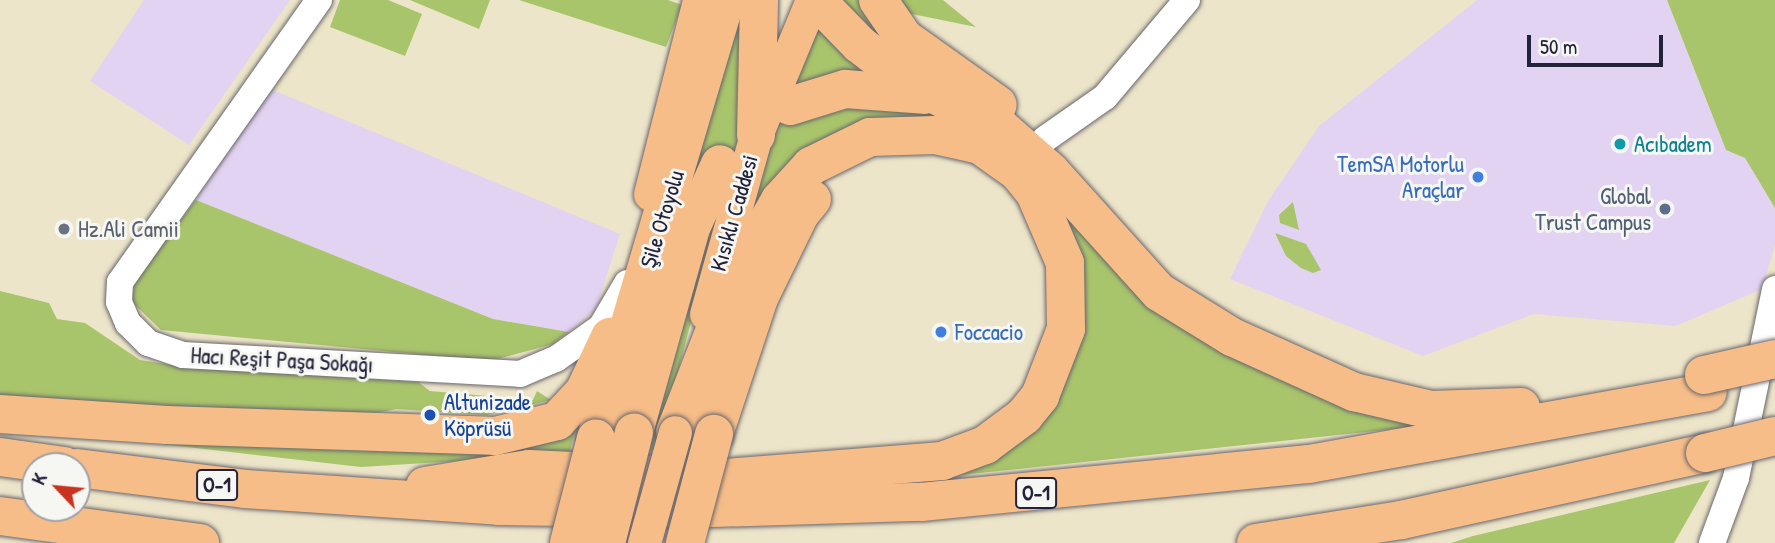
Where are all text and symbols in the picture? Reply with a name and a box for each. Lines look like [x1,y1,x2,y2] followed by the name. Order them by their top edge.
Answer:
[1530,21,1666,65] scale bar
[1540,32,1577,61] text: 50 m
[1634,130,1712,158] place label: Acıbadem
[1612,136,1628,152] marker: Acıbadem
[1337,150,1464,204] place label: TemSA Motorlu Araçlar
[704,152,764,274] street label: Kısıklı Caddesi
[634,167,690,271] street label: Şile Otoyolu
[1470,169,1486,185] marker: TemSA Motorlu Araçlar
[1535,182,1651,236] place label: Global Trust Campus
[1657,201,1673,217] marker: Global Trust Campus
[78,215,179,243] place label: Hz.Ali Camii
[56,221,72,237] marker: Hz.Ali Camii
[955,318,1023,346] place label: Foccacio
[933,324,949,340] marker: Foccacio
[190,341,374,379] street label: Hacı Reşit Paşa Sokağı
[444,388,531,442] place label: Altunizade Köprüsü
[422,407,438,423] marker: Altunizade Köprüsü
[21,452,91,522] north arrow
[196,468,238,503] road number: O-1
[25,469,53,489] text: K
[1015,476,1057,510] road number: O-1

